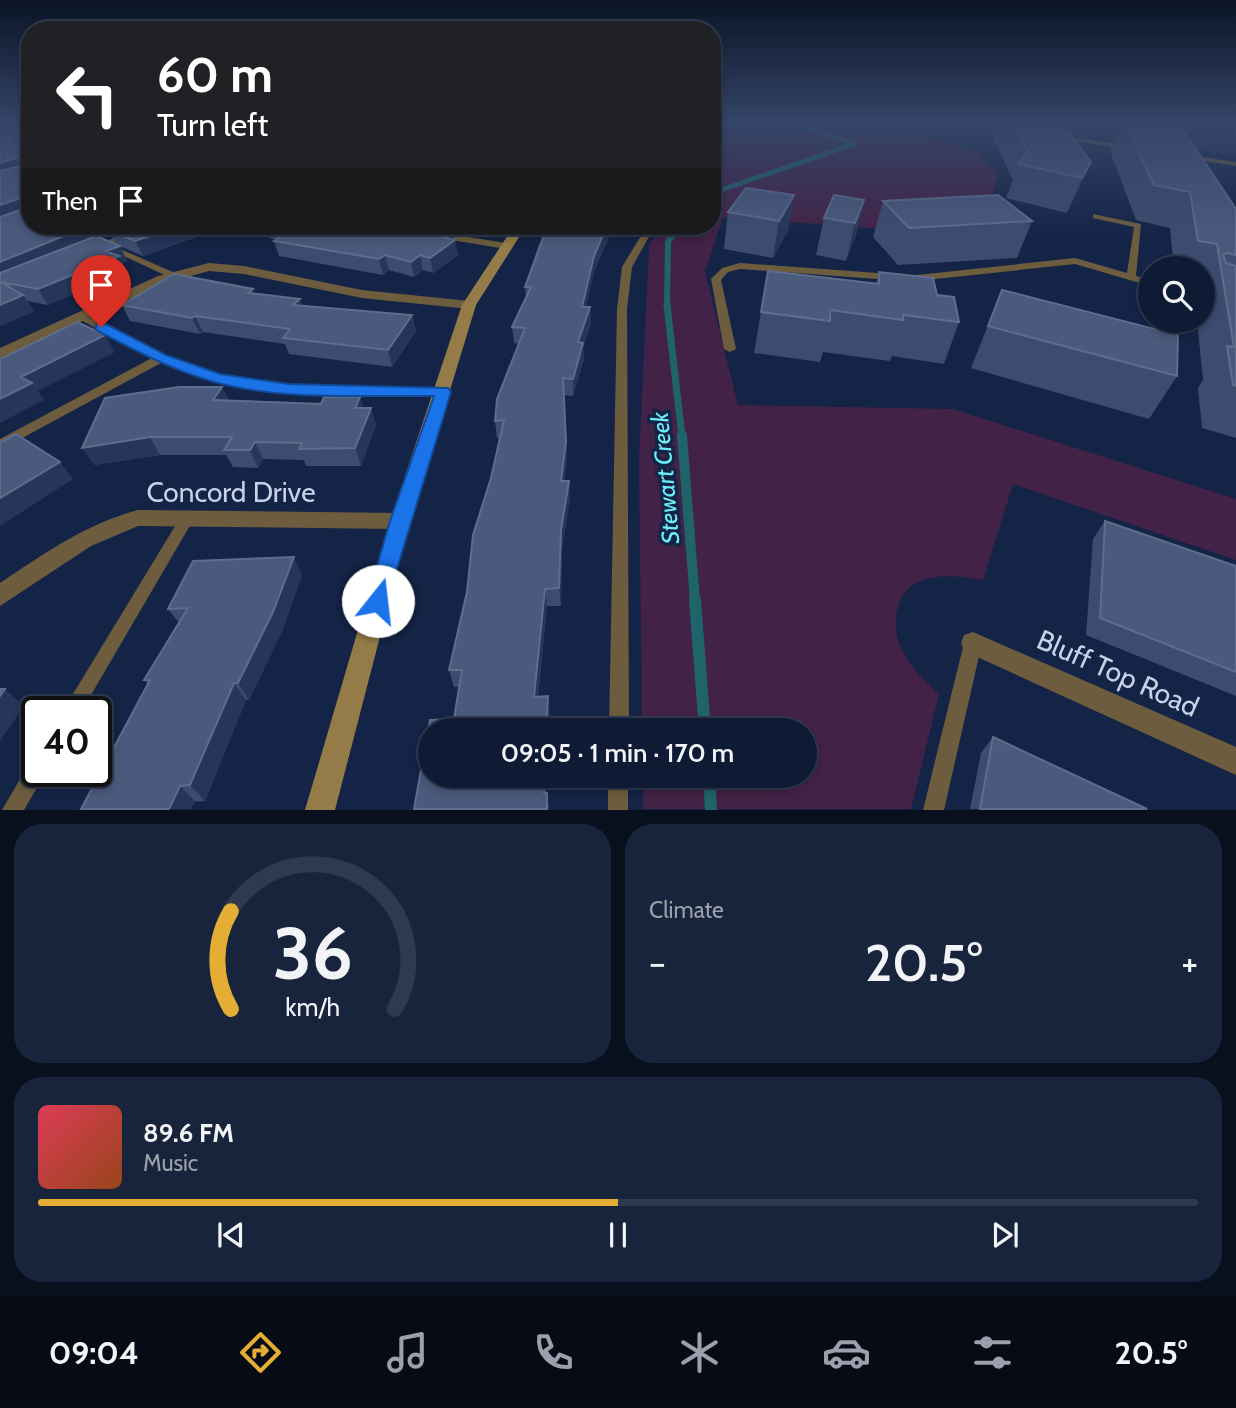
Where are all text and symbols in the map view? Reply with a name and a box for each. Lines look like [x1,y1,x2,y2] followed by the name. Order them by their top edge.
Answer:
[157,45,273,104] text: 60 m
[42,49,133,140] icon: left
[157,105,268,144] text: Turn left
[112,182,150,220] icon: arrive
[42,185,98,217] text: Then
[71,255,131,327] pin
[1138,256,1215,333] map controls
[1138,256,1215,333] button: search
[82,266,120,304] icon: arrive
[645,410,685,545] water label: Stewart Creek
[147,475,315,509] street label: Concord Drive
[341,564,415,638] position arrow
[1032,622,1204,724] street label: Bluff Top Road
[21,696,112,787] speed limit sign: 40
[501,737,734,769] text: 09:05 · 1 min · 170 m
[649,896,724,924] text: Climate
[272,910,353,998] text: 36
[865,931,982,994] text: 20.5°
[649,939,666,986] text: −
[1181,939,1198,986] text: +
[285,992,340,1022] text: km/h
[143,1117,234,1149] text: 89.6 FM
[143,1149,198,1177] text: Music
[212,1216,250,1254] icon: previous
[599,1216,637,1254] icon: pause
[986,1216,1024,1254] icon: next
[236,1328,285,1377] icon: directions
[383,1328,432,1377] icon: music
[529,1328,578,1377] icon: phone
[675,1328,724,1377] icon: climate
[822,1328,871,1377] icon: car
[968,1328,1017,1377] icon: filters
[49,1333,139,1372] text: 09:04
[1115,1333,1187,1372] text: 20.5°

